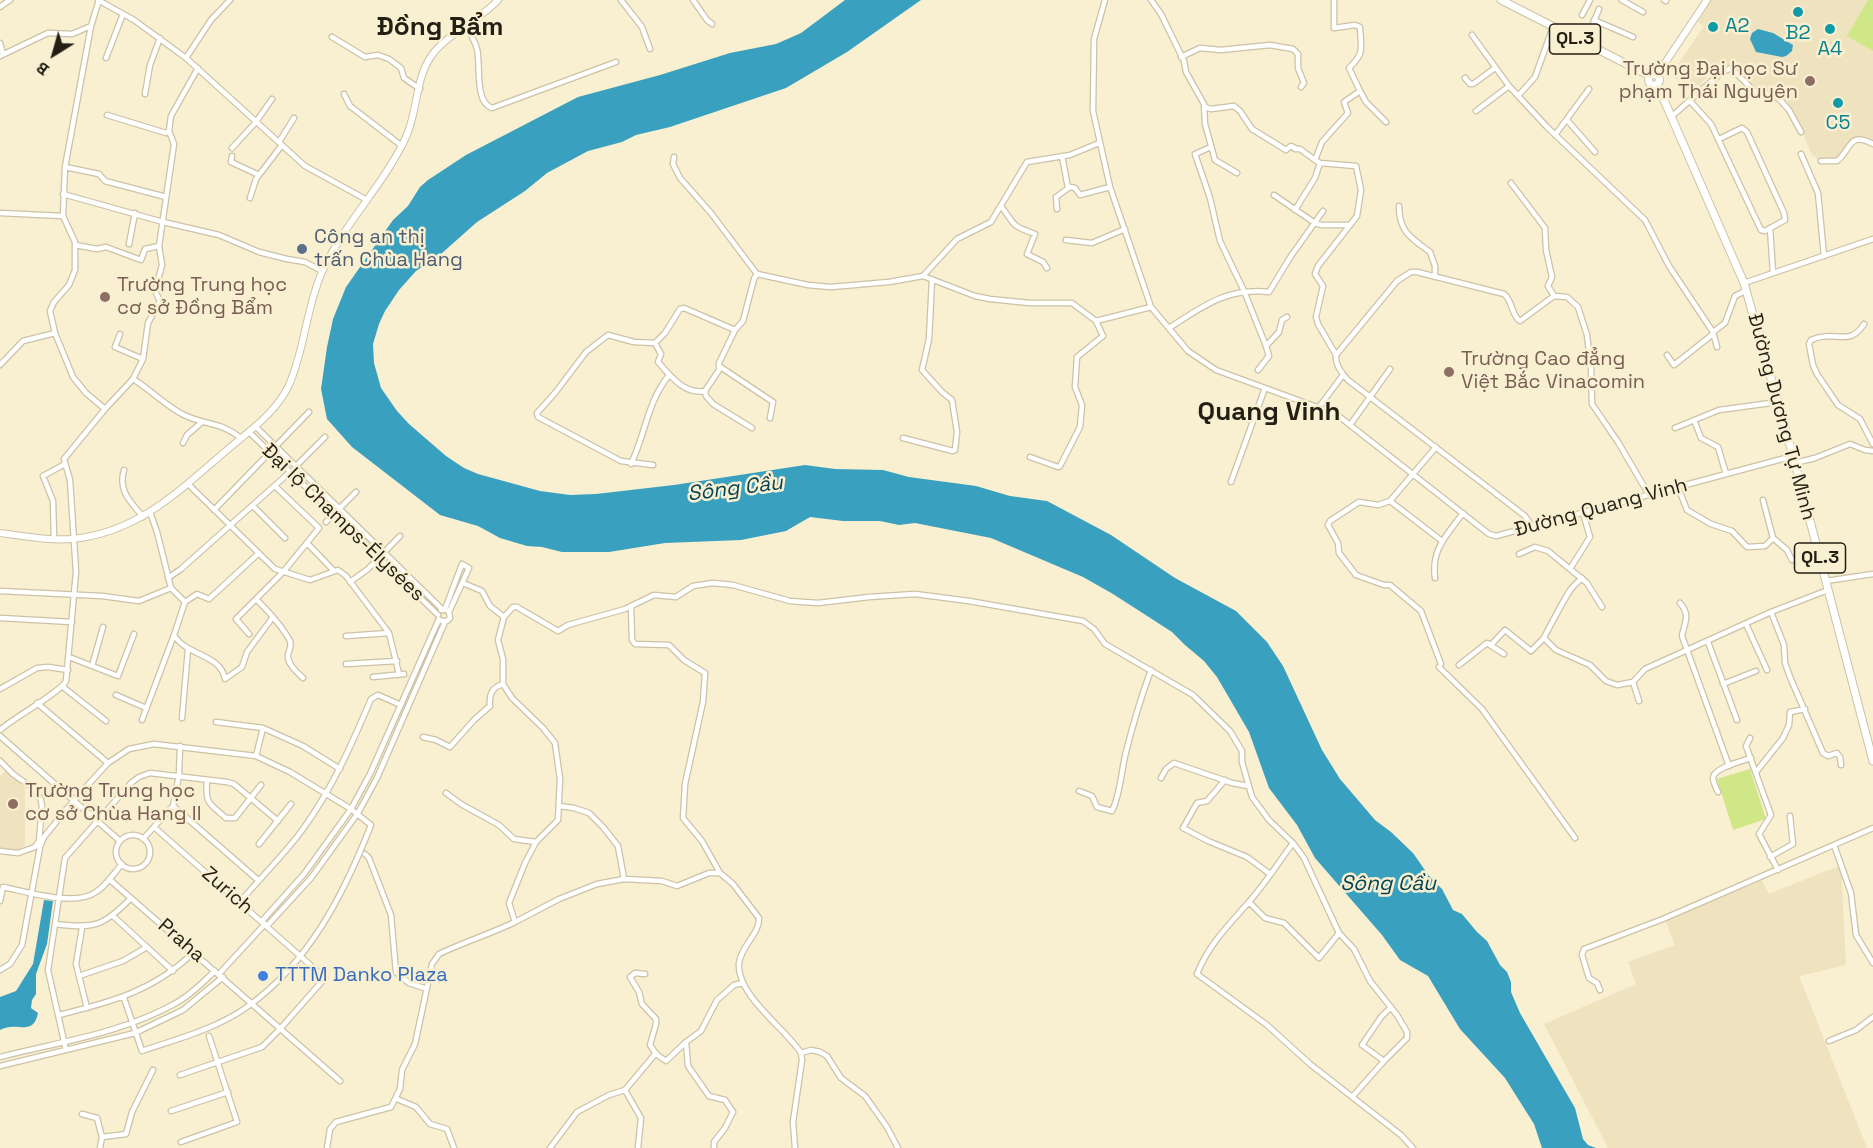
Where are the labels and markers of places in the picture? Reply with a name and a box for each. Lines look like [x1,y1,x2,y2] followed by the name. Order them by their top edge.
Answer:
[1791,5,1805,19] marker: B2
[1725,15,1750,39] place label: A2
[1706,20,1720,34] marker: A2
[1785,22,1811,46] place label: B2
[1823,22,1837,36] marker: A4
[1817,38,1843,62] place label: A4
[1619,58,1798,105] place label: Trường Đại học Sư phạm Thái Nguyên
[1803,74,1817,88] marker: Trường Đại học Sư phạm Thái Nguyên
[1831,96,1845,110] marker: C5
[1826,112,1850,136] place label: C5
[314,226,463,273] place label: Công an thị trấn Chùa Hang
[295,242,309,256] marker: Công an thị trấn Chùa Hang
[117,274,287,321] place label: Trường Trung học cơ sở Đồng Bẩm
[98,290,112,304] marker: Trường Trung học cơ sở Đồng Bẩm
[1461,348,1645,395] place label: Trường Cao đẳng Việt Bắc Vinacomin
[1442,365,1456,379] marker: Trường Cao đẳng Việt Bắc Vinacomin
[25,780,202,827] place label: Trường Trung học cơ sở Chùa Hang II
[6,797,20,811] marker: Trường Trung học cơ sở Chùa Hang II
[275,964,448,988] place label: TTTM Danko Plaza
[256,969,270,983] marker: TTTM Danko Plaza

